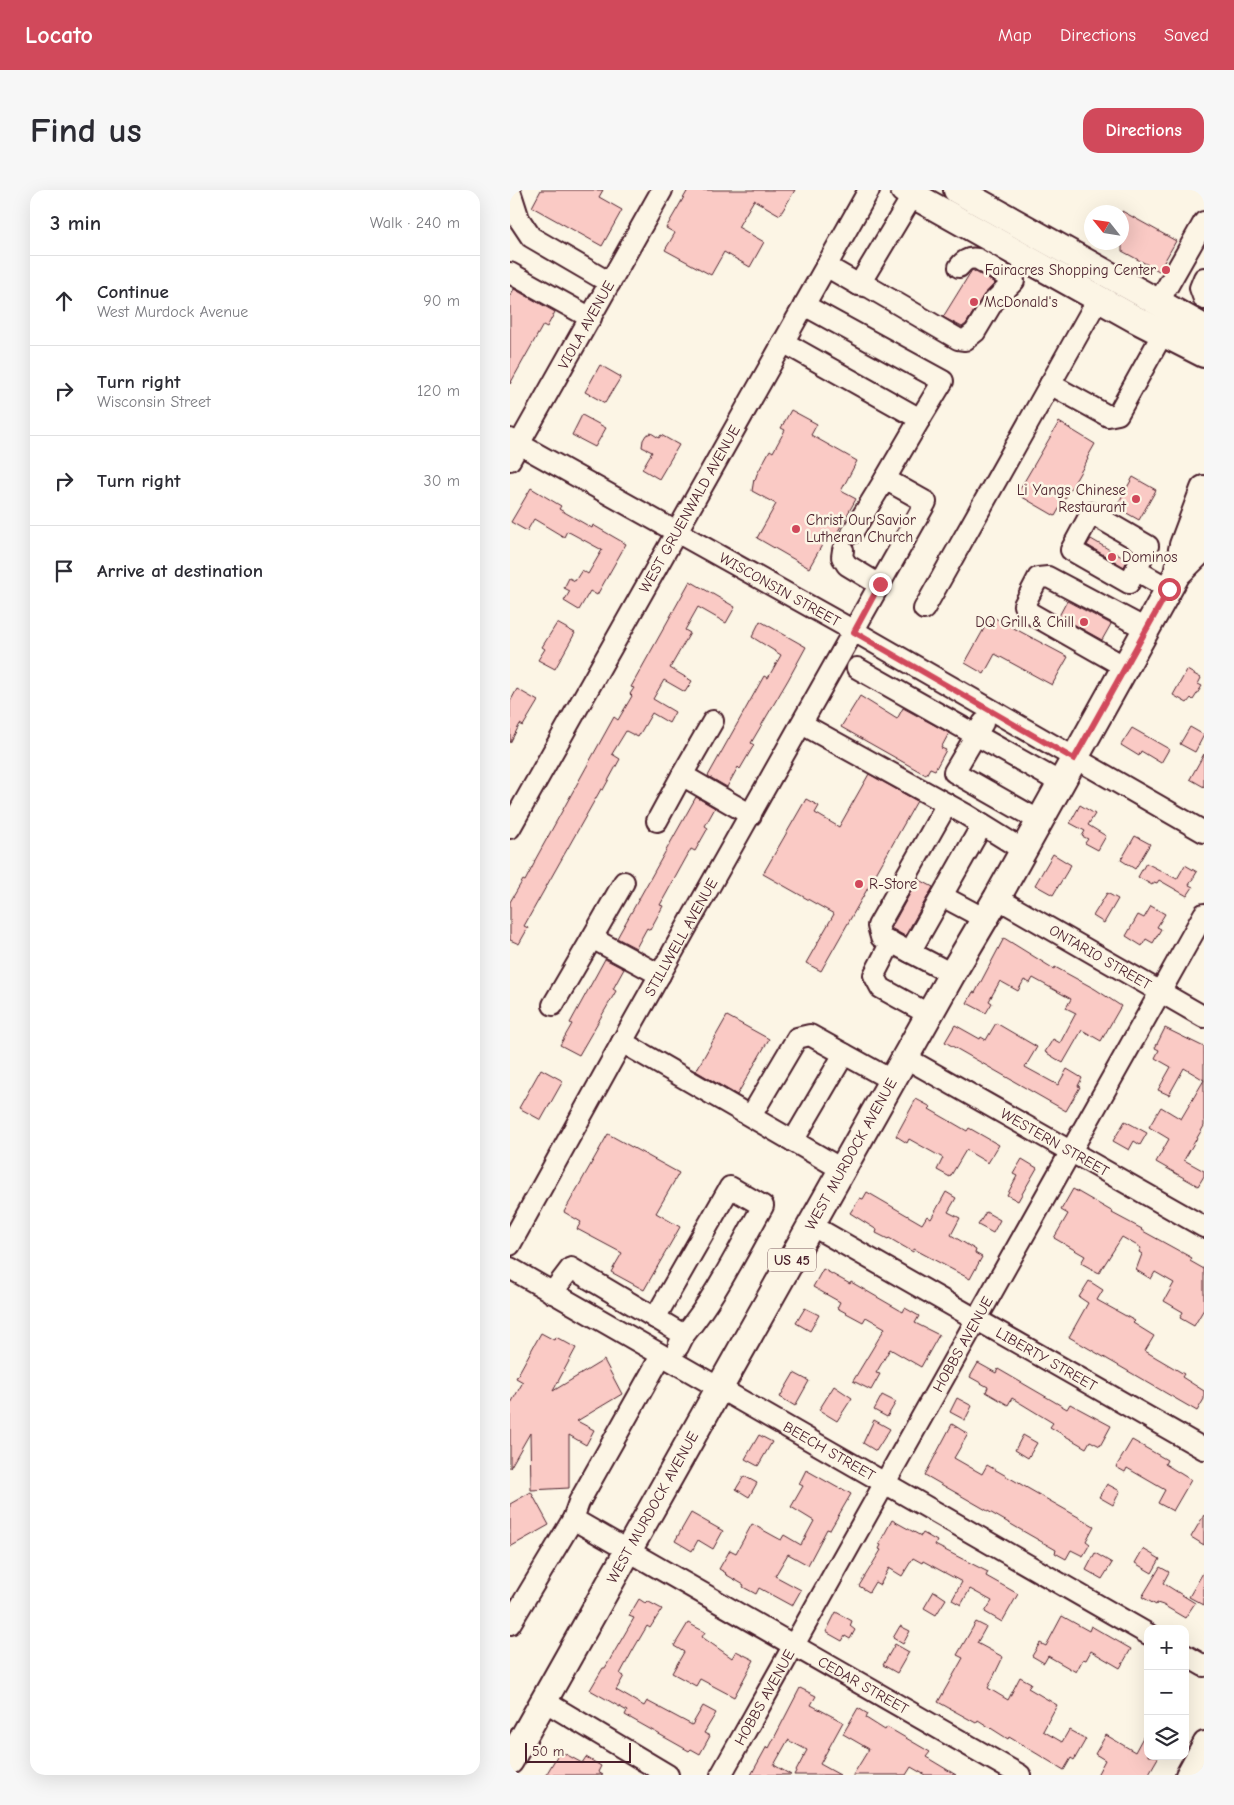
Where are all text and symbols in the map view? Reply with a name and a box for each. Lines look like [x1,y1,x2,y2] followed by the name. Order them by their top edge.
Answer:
[25,21,93,49] text: Locato
[998,25,1032,46] text: Map
[1060,25,1136,46] text: Directions
[1164,25,1209,46] text: Saved
[1083,108,1204,153] button: Directions
[30,110,142,151] text: Find us
[1084,205,1129,250] north arrow
[50,211,101,235] text: 3 min
[370,214,460,232] text: Walk · 240 m
[985,261,1156,279] place label: Fairacres Shopping Center
[1160,264,1172,276] marker: Fairacres Shopping Center
[554,277,618,372] street label: VIOLA AVENUE
[97,281,169,303] text: Continue
[50,287,78,315] icon: ahead
[423,292,460,310] text: 90 m
[984,293,1058,311] place label: McDonald's
[968,296,980,308] marker: McDonald's
[97,303,248,321] text: West Murdock Avenue
[97,371,181,393] text: Turn right
[50,377,78,405] icon: right
[417,382,460,400] text: 120 m
[97,393,211,411] text: Wisconsin Street
[635,422,744,596] street label: WEST GRUENWALD AVENUE
[50,467,78,495] icon: right
[97,470,181,492] text: Turn right
[424,472,460,490] text: 30 m
[1017,481,1127,516] place label: Li Yangs Chinese Restaurant
[1130,493,1142,505] marker: Li Yangs Chinese Restaurant
[806,511,916,546] place label: Christ Our Savior Lutheran Church
[790,523,802,535] marker: Christ Our Savior Lutheran Church
[1122,548,1178,566] place label: Dominos
[716,549,844,631] street label: WISCONSIN STREET
[1106,551,1118,563] marker: Dominos
[50,557,78,585] icon: arrive
[97,560,263,582] text: Arrive at destination
[869,573,892,596] route end
[1158,578,1181,601] route start
[975,613,1074,631] place label: DQ Grill & Chill
[1078,616,1090,628] marker: DQ Grill & Chill
[641,875,721,1000] street label: STILLWELL AVENUE
[869,875,918,893] place label: R-Store
[853,878,865,890] marker: R-Store
[1046,921,1155,994] street label: ONTARIO STREET
[801,1075,901,1233] street label: WEST MURDOCK AVENUE
[997,1104,1112,1180] street label: WESTERN STREET
[768,1248,816,1272] road number: US 45
[929,1293,997,1395] street label: HOBBS AVENUE
[993,1323,1100,1395] street label: LIBERTY STREET
[780,1418,879,1485] street label: BEECH STREET
[603,1428,702,1586] street label: WEST MURDOCK AVENUE
[1144,1625,1189,1760] map controls
[1144,1625,1189,1670] button: +
[731,1646,799,1748] street label: HOBBS AVENUE
[815,1652,912,1718] street label: CEDAR STREET
[1144,1670,1189,1715] button: −
[1144,1715,1189,1760] button: layers
[525,1740,631,1763] scale bar
[532,1743,564,1760] text: 50 m

